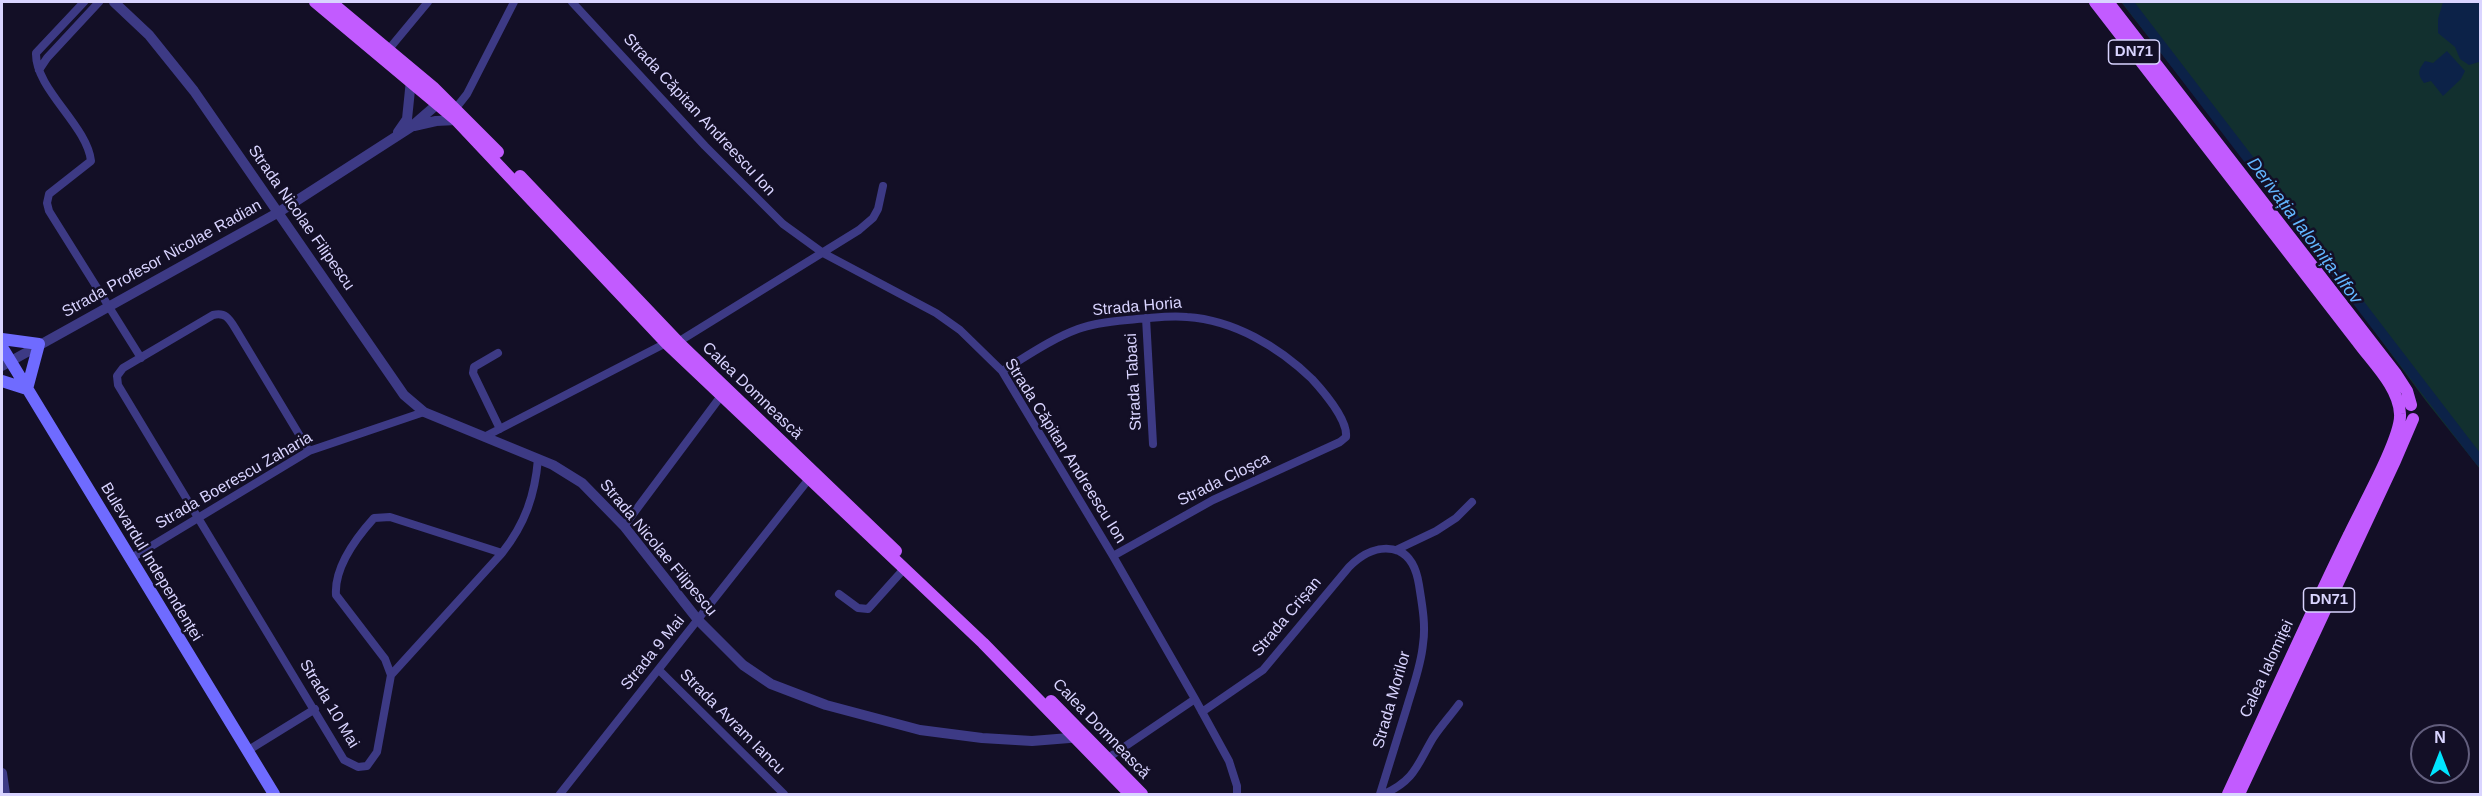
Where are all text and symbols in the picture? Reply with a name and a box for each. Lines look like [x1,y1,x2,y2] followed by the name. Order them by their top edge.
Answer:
[619,30,779,200] street label: Strada Căpitan Andreescu Ion
[2108,40,2160,64] road number: DN71
[244,142,358,294] street label: Strada Nicolae Filipescu
[2242,153,2366,309] water label: Derivația Ialomița-Ilfov
[59,196,265,322] street label: Strada Profesor Nicolae Radian
[1091,294,1183,320] street label: Strada Horia
[1122,333,1146,431] street label: Strada Tabaci
[698,338,806,444] street label: Calea Domnească
[1000,355,1130,547] street label: Strada Căpitan Andreescu Ion
[152,428,316,534] street label: Strada Boerescu Zaharia
[1175,449,1273,511] street label: Strada Cloșca
[595,476,721,620] street label: Strada Nicolae Filipescu
[96,479,206,645] street label: Bulevardul Independenței
[1248,573,1326,661] street label: Strada Crișan
[2304,588,2354,612] road number: DN71
[617,612,689,694] street label: Strada 9 Mai
[2236,617,2298,721] street label: Calea Ialomiței
[1369,649,1415,751] street label: Strada Morilor
[295,656,363,752] street label: Strada 10 Mai
[675,665,789,779] street label: Strada Avram Iancu
[1048,675,1154,783] street label: Calea Domnească
[2410,724,2470,784] north arrow
[2434,729,2446,746] text: N

